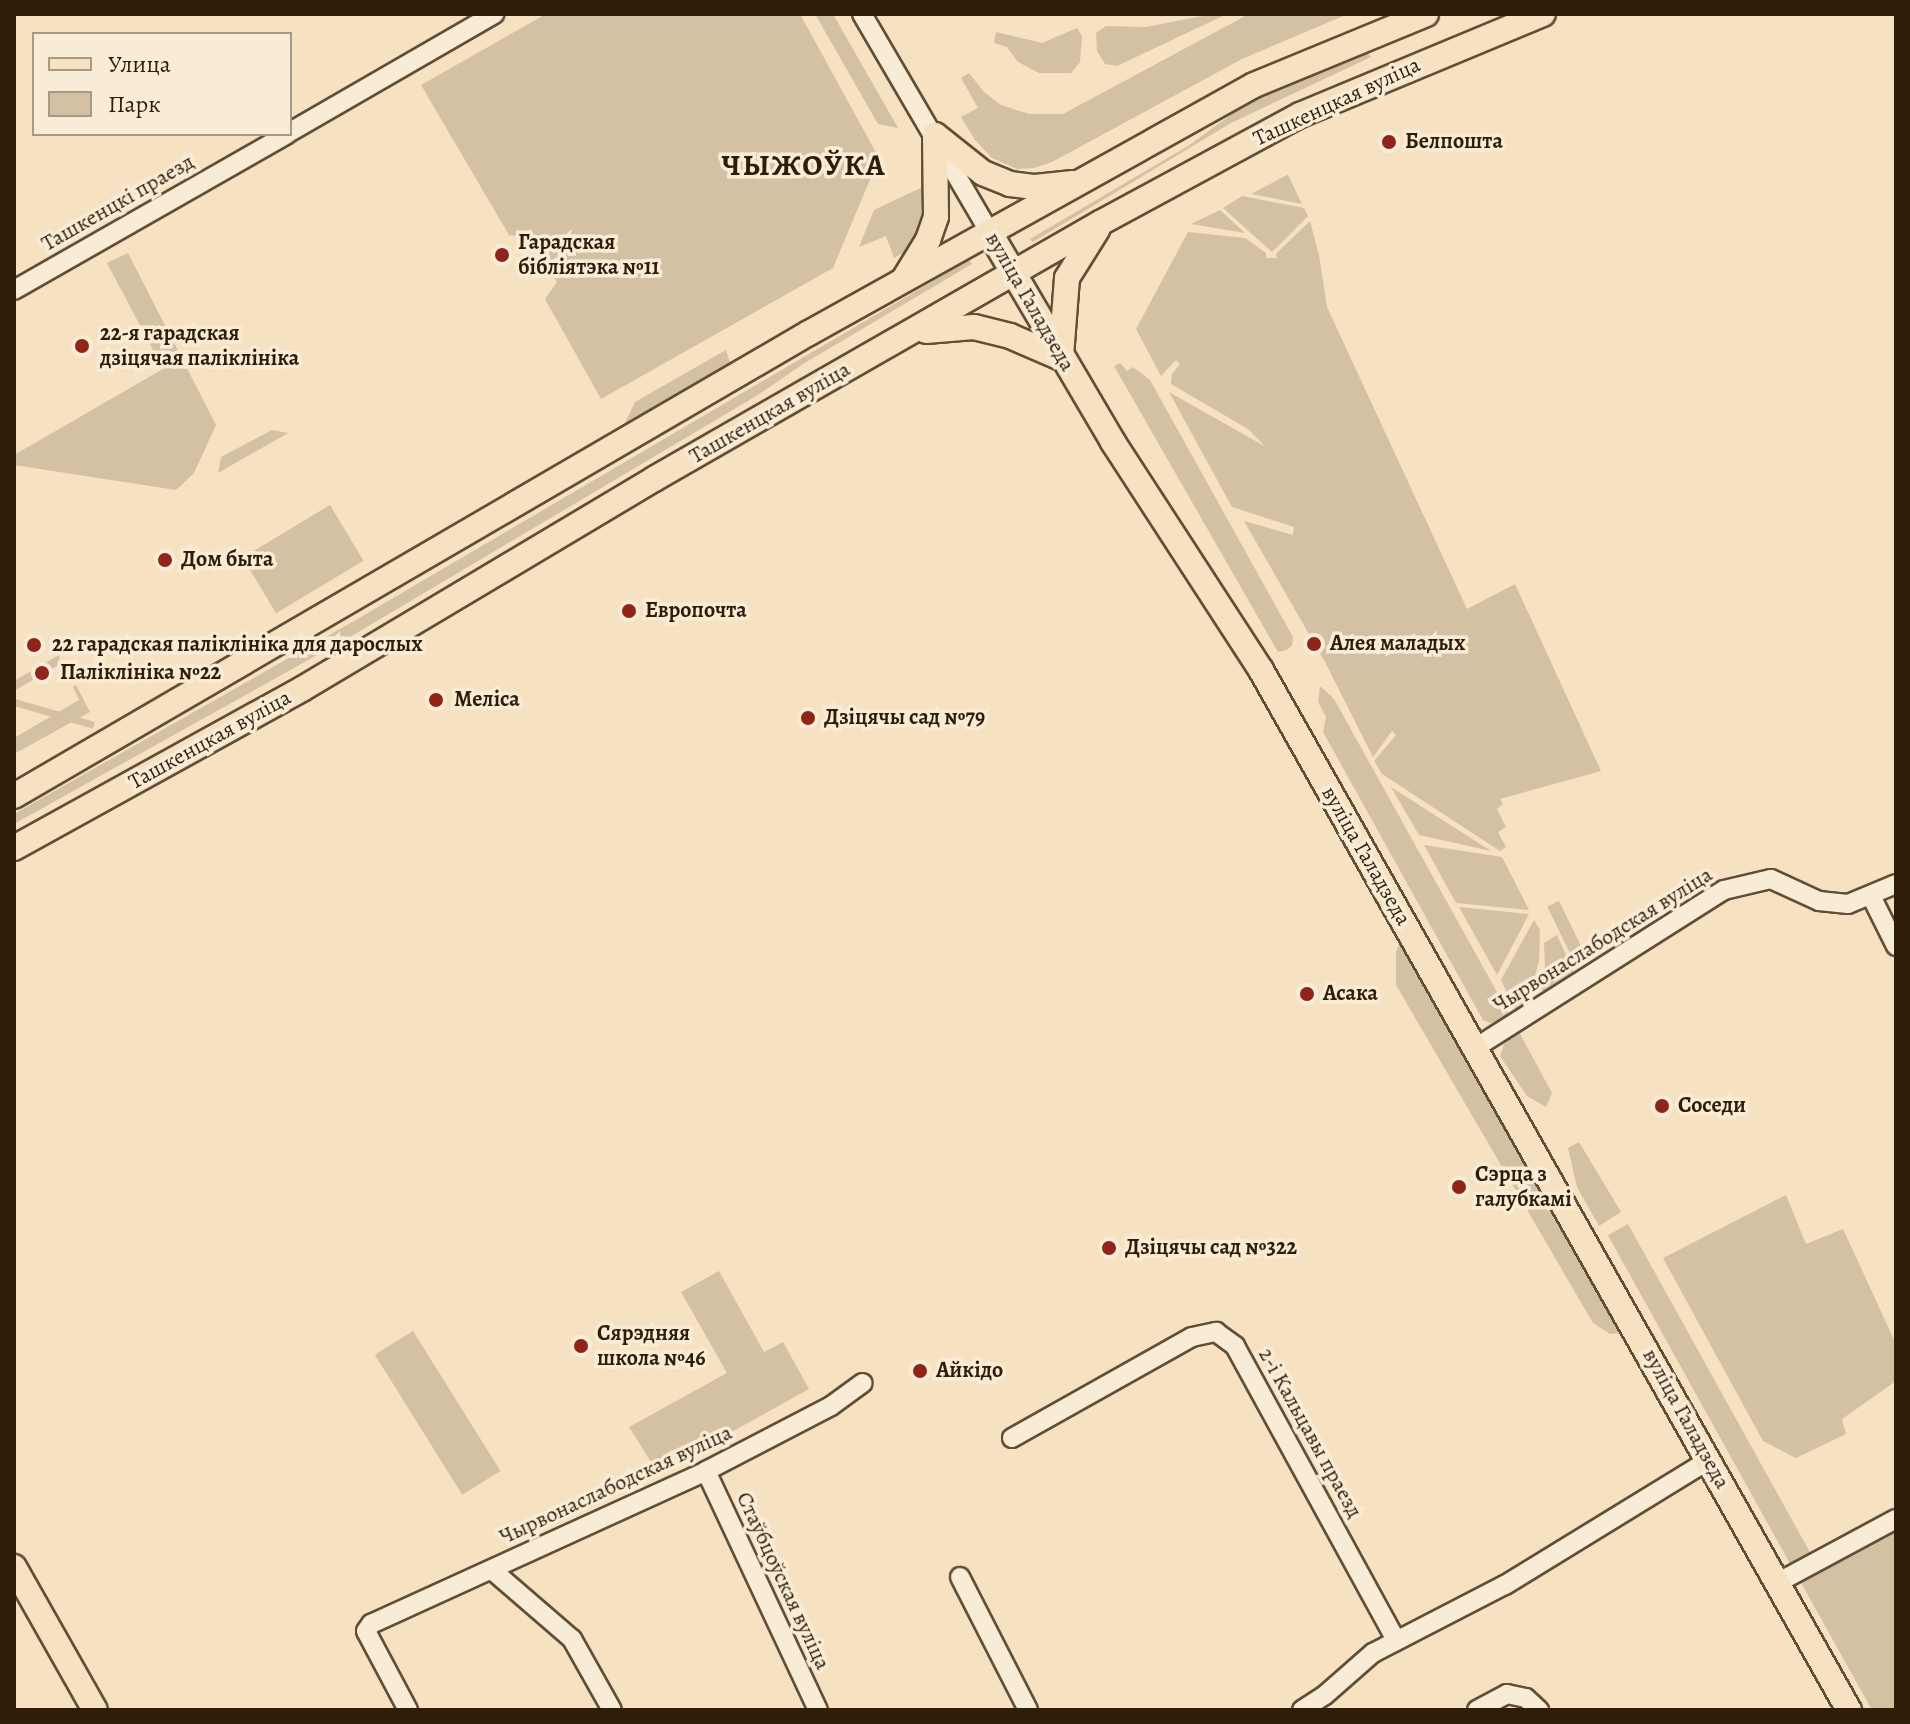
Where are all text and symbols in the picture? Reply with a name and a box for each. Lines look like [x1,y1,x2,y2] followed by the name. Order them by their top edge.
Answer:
[32,32,292,136] legend
[108,48,171,80] text: Улица
[1249,52,1425,152] street label: Ташкенцкая вуліца
[108,88,161,120] text: Парк
[1405,129,1503,155] place label: Белпошта
[1380,133,1398,151] marker: Белпошта
[722,147,886,183] district label: ЧЫЖОЎКА
[37,149,199,257] street label: Ташкенцкі праезд
[980,228,1080,376] street label: вуліца Галадзеда
[518,229,659,280] place label: Гарадская бібліятэка №11
[493,246,511,264] marker: Гарадская бібліятэка №11
[100,320,299,372] place label: 22-я гарадская дзіцячая паліклініка
[71,335,93,357] marker: 22-я гарадская дзіцячая паліклініка
[685,356,855,470] street label: Ташкенцкая вуліца
[181,547,273,573] place label: Дом быта
[156,551,174,569] marker: Дом быта
[645,598,747,624] place label: Европочта
[620,602,638,620] marker: Европочта
[1330,631,1465,657] place label: Алея маладых
[52,632,423,658] place label: 22 гарадская паліклініка для дарослых
[23,634,45,656] marker: 22 гарадская паліклініка для дарослых
[1305,635,1323,653] marker: Алея маладых
[60,660,221,686] place label: Паліклініка №22
[31,662,53,684] marker: Паліклініка №22
[124,685,296,795] street label: Ташкенцкая вуліца
[454,687,520,713] place label: Меліса
[425,689,447,711] marker: Меліса
[824,705,985,731] place label: Дзіцячы сад №79
[799,709,817,727] marker: Дзіцячы сад №79
[1316,782,1416,930] street label: вуліца Галадзеда
[1489,862,1717,1018] street label: Чырвонаслабодская вуліца
[1323,981,1378,1007] place label: Асака
[1298,985,1316,1003] marker: Асака
[1678,1093,1746,1119] place label: Соседи
[1653,1097,1671,1115] marker: Соседи
[1475,1161,1572,1212] place label: Сэрца з галубкамі
[1450,1178,1468,1196] marker: Сэрца з галубкамі
[1125,1235,1297,1261] place label: Дзіцячы сад №322
[1100,1239,1118,1257] marker: Дзіцячы сад №322
[597,1320,706,1372] place label: Сярэдняя школа №46
[572,1337,590,1355] marker: Сярэдняя школа №46
[1252,1343,1368,1523] street label: 2-і Кальцавы праезд
[1637,1344,1735,1494] street label: вуліца Галадзеда
[936,1358,1003,1384] place label: Айкідо
[911,1362,929,1380] marker: Айкідо
[496,1420,736,1550] street label: Чырвонаслабодская вуліца
[730,1488,836,1674] street label: Стаўбцоўская вуліца

